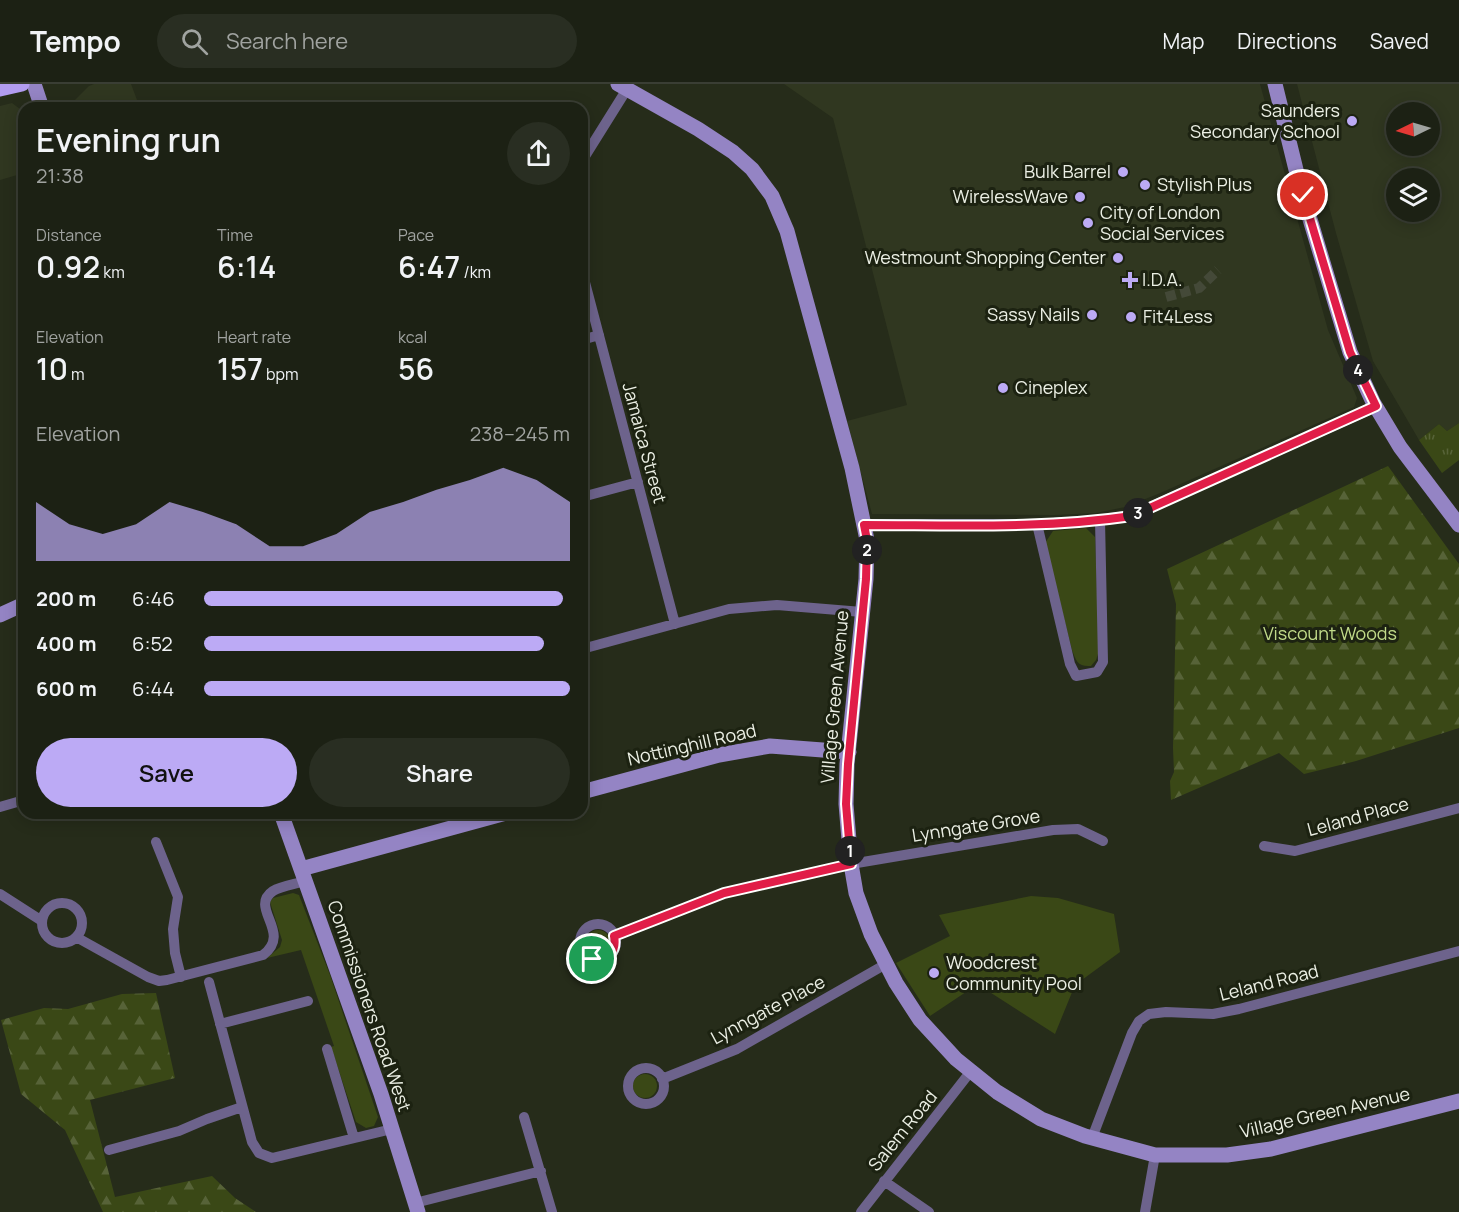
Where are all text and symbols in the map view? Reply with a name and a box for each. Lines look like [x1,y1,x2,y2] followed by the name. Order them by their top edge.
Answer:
[157,14,577,68] search box
[30,22,121,60] text: Tempo
[178,25,211,58] icon: search
[226,26,348,56] text: Search here
[1163,27,1204,55] text: Map
[1237,27,1337,55] text: Directions
[1370,27,1429,55] text: Saved
[1190,98,1340,143] place label: Saunders Secondary School
[1386,102,1440,156] north arrow
[1386,102,1440,222] map controls
[1345,114,1359,128] marker: Saunders Secondary School
[36,117,221,162] text: Evening run
[507,122,570,185] button: share
[1024,159,1111,183] place label: Bulk Barrel
[36,162,84,189] text: 21:38
[1116,165,1130,179] marker: Bulk Barrel
[1386,168,1440,222] button: layers
[1277,169,1328,220] pin
[1157,172,1252,196] place label: Stylish Plus
[1138,178,1152,192] marker: Stylish Plus
[1286,178,1319,211] icon: check
[952,184,1068,208] place label: WirelessWave
[1073,190,1087,204] marker: WirelessWave
[1100,200,1225,245] place label: City of London Social Services
[1081,216,1095,230] marker: City of London Social Services
[36,224,102,246] text: Distance
[217,224,253,246] text: Time
[398,224,434,246] text: Pace
[864,245,1106,269] place label: Westmount Shopping Center
[36,246,100,287] text: 0.92
[217,246,276,287] text: 6:14
[398,246,460,287] text: 6:47
[1111,251,1125,265] marker: Westmount Shopping Center
[100,261,125,283] text: km
[460,261,491,283] text: /km
[1142,267,1182,291] place label: I.D.A.
[1123,273,1137,287] marker: I.D.A.
[987,302,1080,326] place label: Sassy Nails
[1143,304,1213,328] place label: Fit4Less
[1085,308,1099,322] marker: Sassy Nails
[1124,310,1138,324] marker: Fit4Less
[36,326,104,348] text: Elevation
[217,326,291,348] text: Heart rate
[398,326,427,348] text: kcal
[36,348,68,389] text: 10
[217,348,263,389] text: 157
[398,348,434,389] text: 56
[1343,355,1373,385] pin: 4
[1353,359,1363,381] text: 4
[68,363,85,385] text: m
[263,363,299,385] text: bpm
[1015,375,1088,399] place label: Cineplex
[617,380,673,506] street label: Jamaica Street
[996,381,1010,395] marker: Cineplex
[36,420,120,447] text: Elevation
[470,420,570,447] text: 238–245 m
[1123,498,1153,528] pin: 3
[1133,502,1143,524] text: 3
[852,535,882,565] pin: 2
[862,539,872,561] text: 2
[36,585,96,612] text: 200 m
[132,585,175,612] text: 6:46
[814,609,854,784] street label: Village Green Avenue
[1263,621,1397,645] park label: Viscount Woods
[36,630,96,657] text: 400 m
[132,630,173,657] text: 6:52
[36,675,97,702] text: 600 m
[132,675,174,702] text: 6:44
[625,718,759,771] street label: Nottinghill Road
[36,738,297,807] button: Save
[309,738,570,807] button: Share
[1304,791,1411,841] street label: Leland Place
[910,803,1042,847] street label: Lynngate Grove
[835,836,865,866] pin: 1
[846,840,854,862] text: 1
[323,897,417,1114] street label: Commissioners Road West
[566,933,617,984] pin
[575,942,608,975] icon: arrive
[946,950,1082,995] place label: Woodcrest Community Pool
[1217,958,1321,1006] street label: Leland Road
[927,966,941,980] marker: Woodcrest Community Pool
[706,969,829,1049] street label: Lynngate Place
[1238,1081,1412,1143] street label: Village Green Avenue
[862,1085,942,1176] street label: Salem Road

